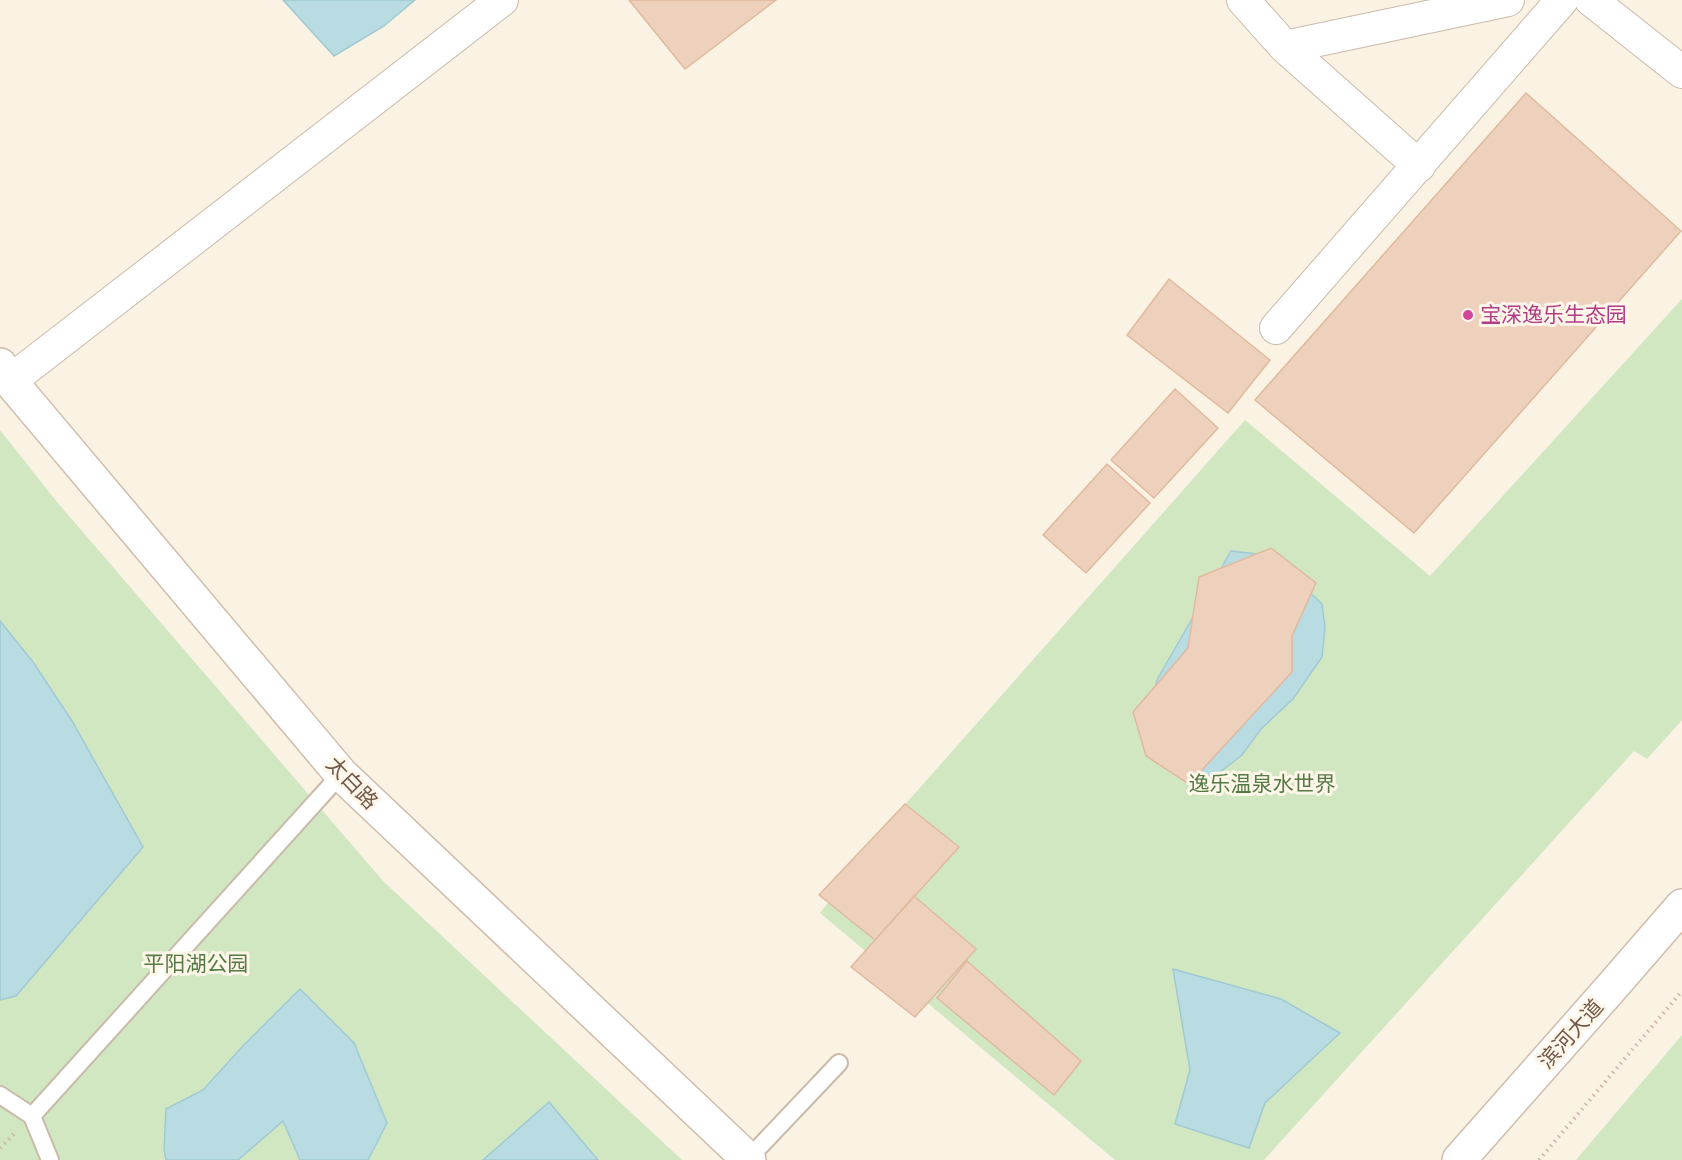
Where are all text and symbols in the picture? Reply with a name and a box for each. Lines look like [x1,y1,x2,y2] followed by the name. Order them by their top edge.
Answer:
[1480,301,1627,328] place label: 宝深逸乐生态园
[1461,308,1475,322] marker: 宝深逸乐生态园
[321,751,384,815] street label: 太白路
[1189,770,1336,797] park label: 逸乐温泉水世界
[144,950,249,977] park label: 平阳湖公园
[1532,993,1609,1074] street label: 滨河大道

